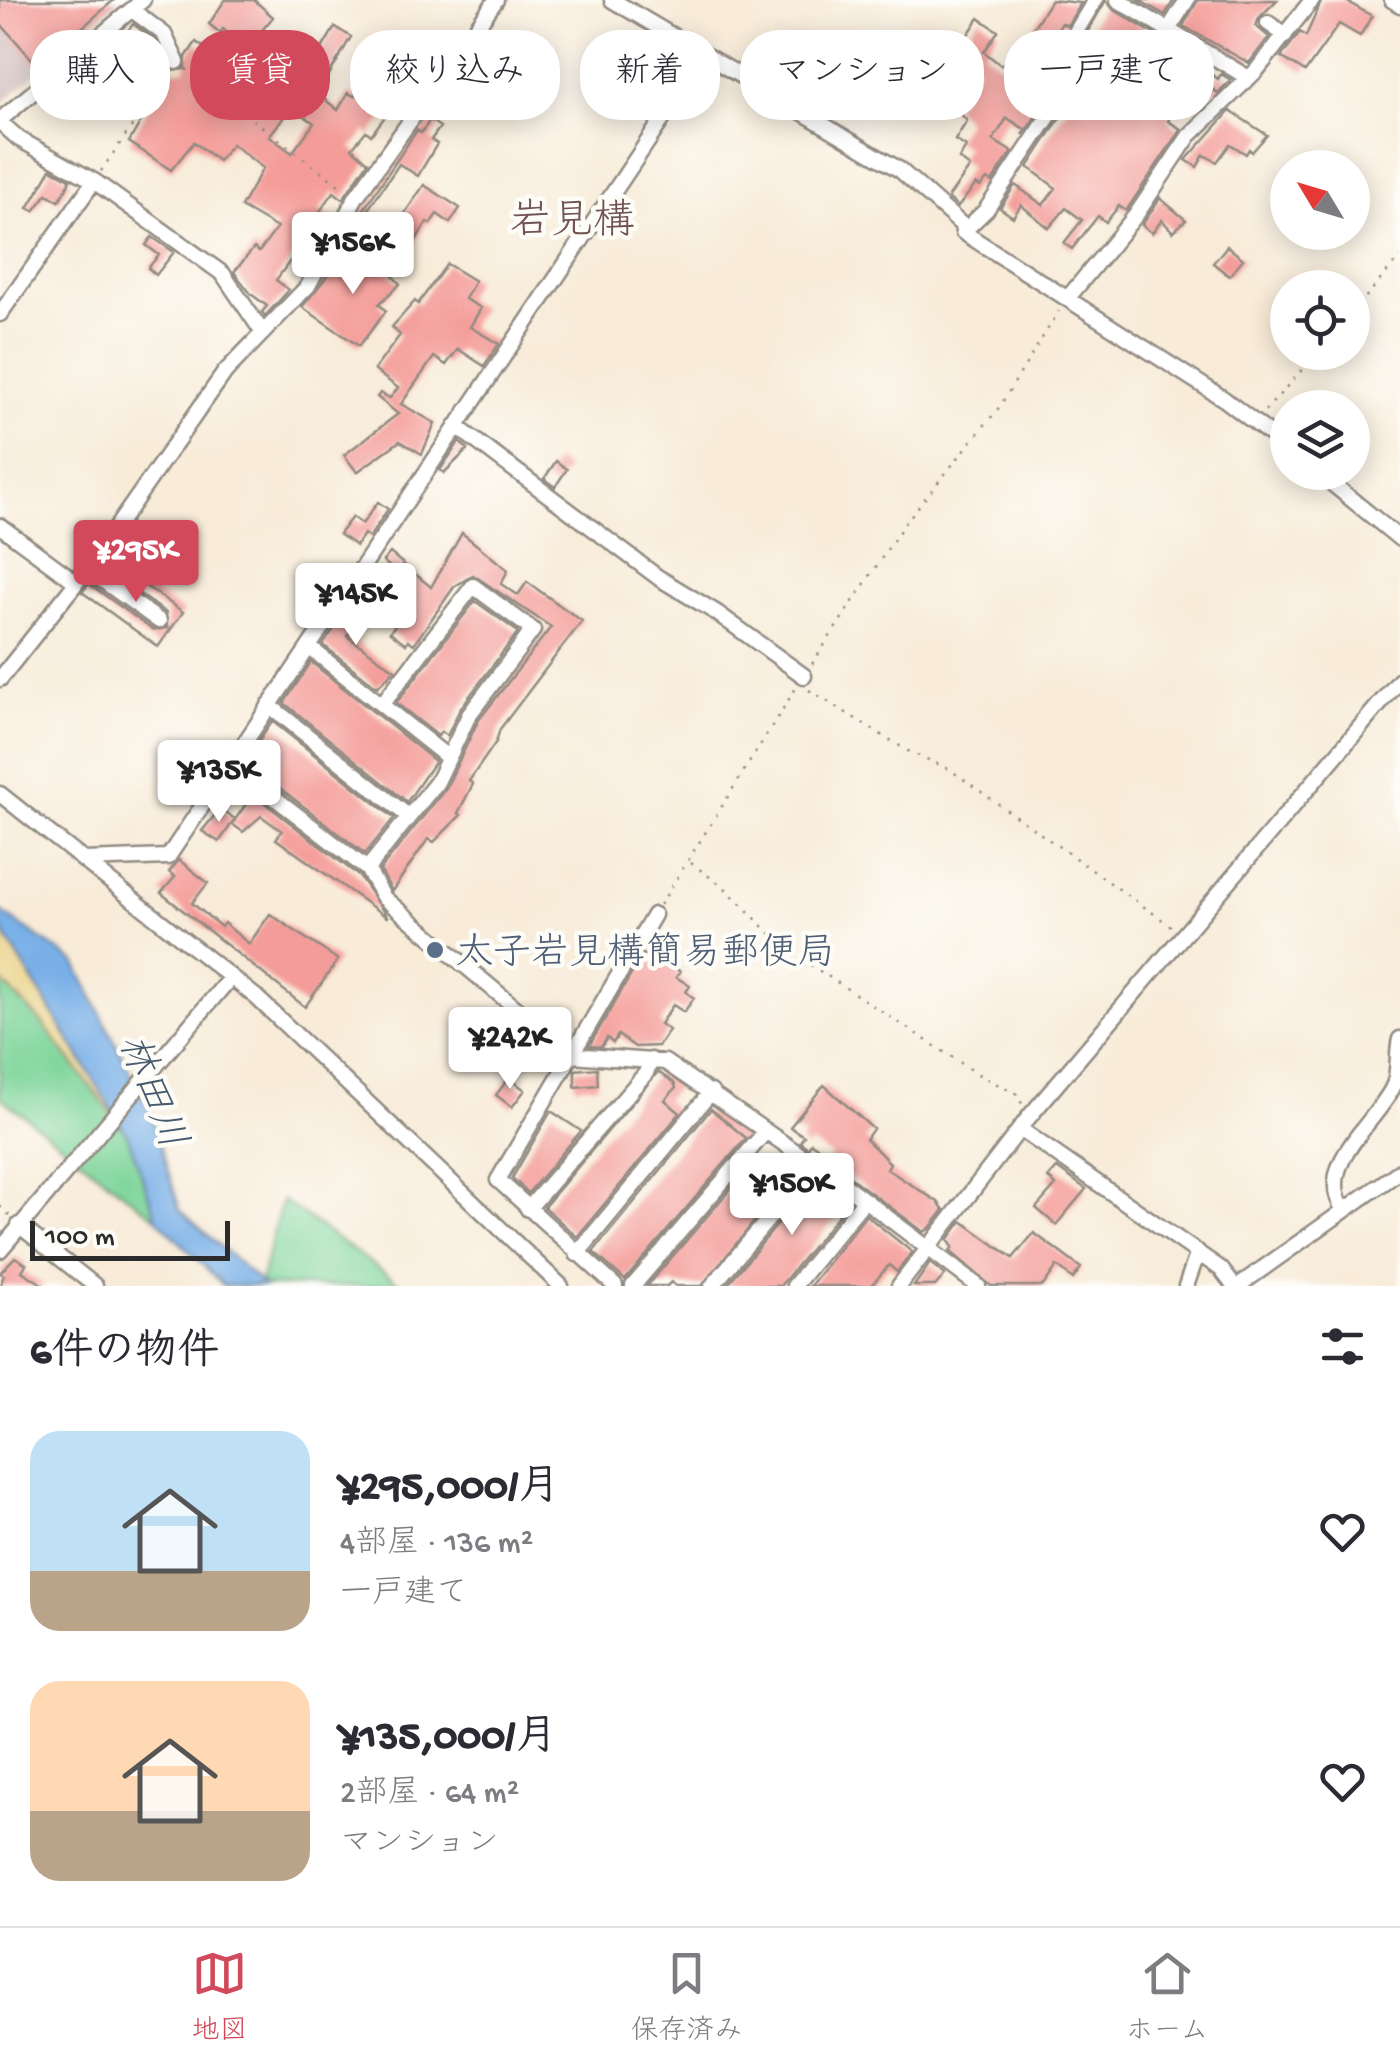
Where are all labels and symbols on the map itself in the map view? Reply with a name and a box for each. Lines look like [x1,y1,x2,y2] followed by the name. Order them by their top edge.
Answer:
[1270,150,1370,250] north arrow
[509,198,635,249] district label: 岩見構
[283,212,423,297] pin: ¥156K
[66,520,206,605] pin: ¥295K
[286,563,426,648] pin: ¥145K
[149,740,289,825] pin: ¥135K
[455,931,835,978] place label: 太子岩見構簡易郵便局
[424,939,446,961] marker: 太子岩見構簡易郵便局
[440,1007,580,1092] pin: ¥242K
[105,1028,194,1157] water label: 林田川
[722,1153,862,1238] pin: ¥150K
[30,1216,230,1260] scale bar

